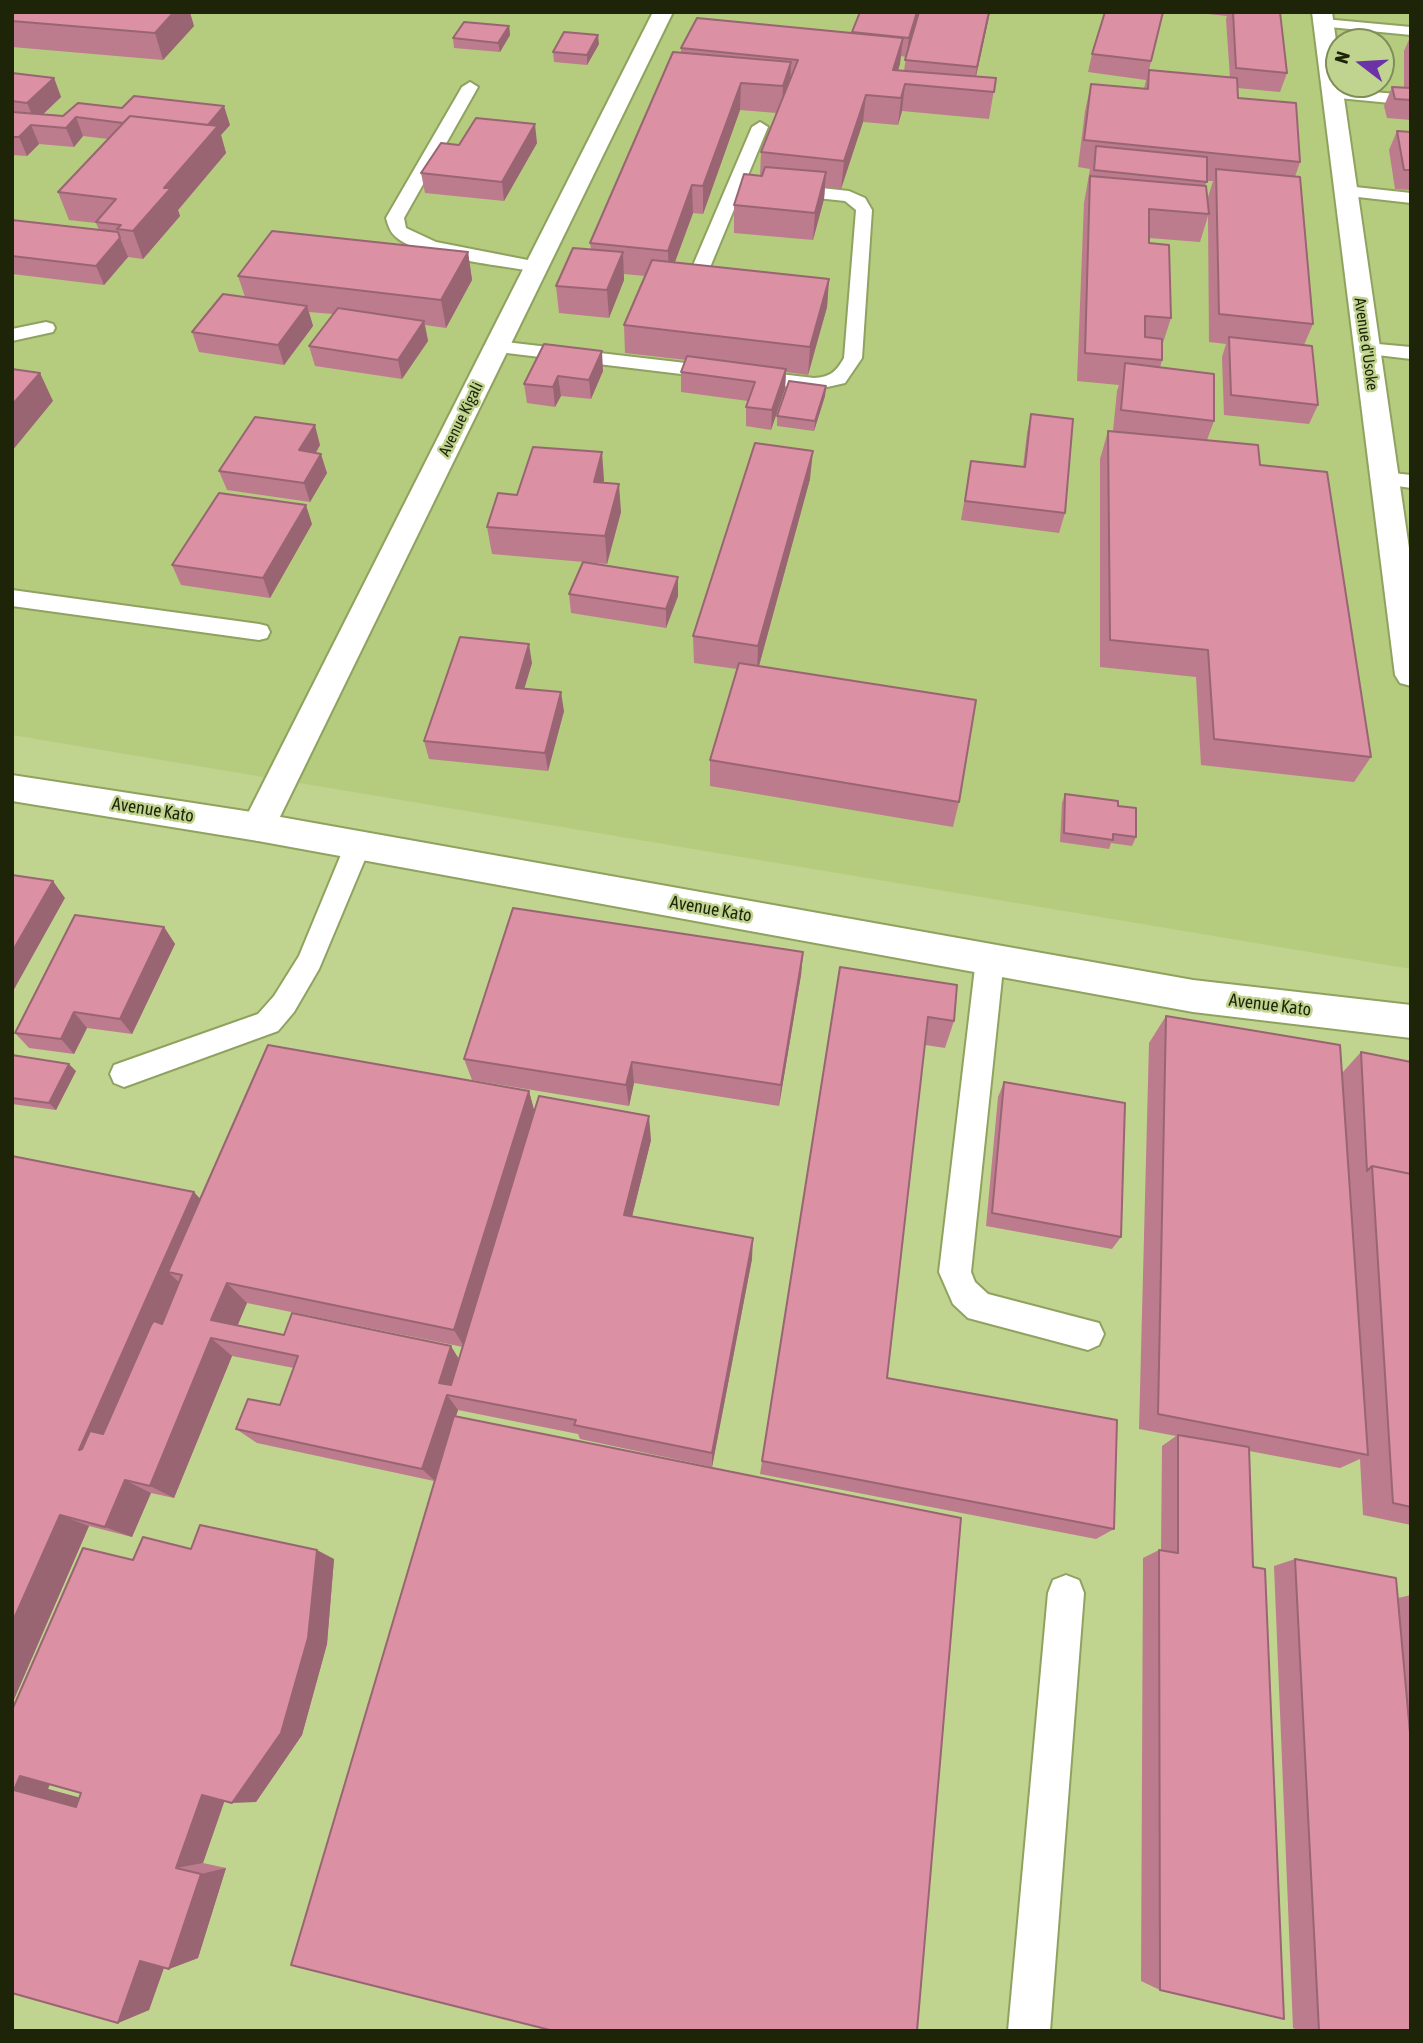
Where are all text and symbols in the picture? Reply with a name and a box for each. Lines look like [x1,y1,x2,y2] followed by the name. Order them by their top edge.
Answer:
[1325,28,1395,98] north arrow
[1330,49,1354,66] text: N
[1350,296,1382,392] street label: Avenue d'Usoke
[435,379,487,459] street label: Avenue Kigali
[111,793,195,827] street label: Avenue Kato
[668,891,754,927] street label: Avenue Kato
[1228,989,1312,1021] street label: Avenue Kato

